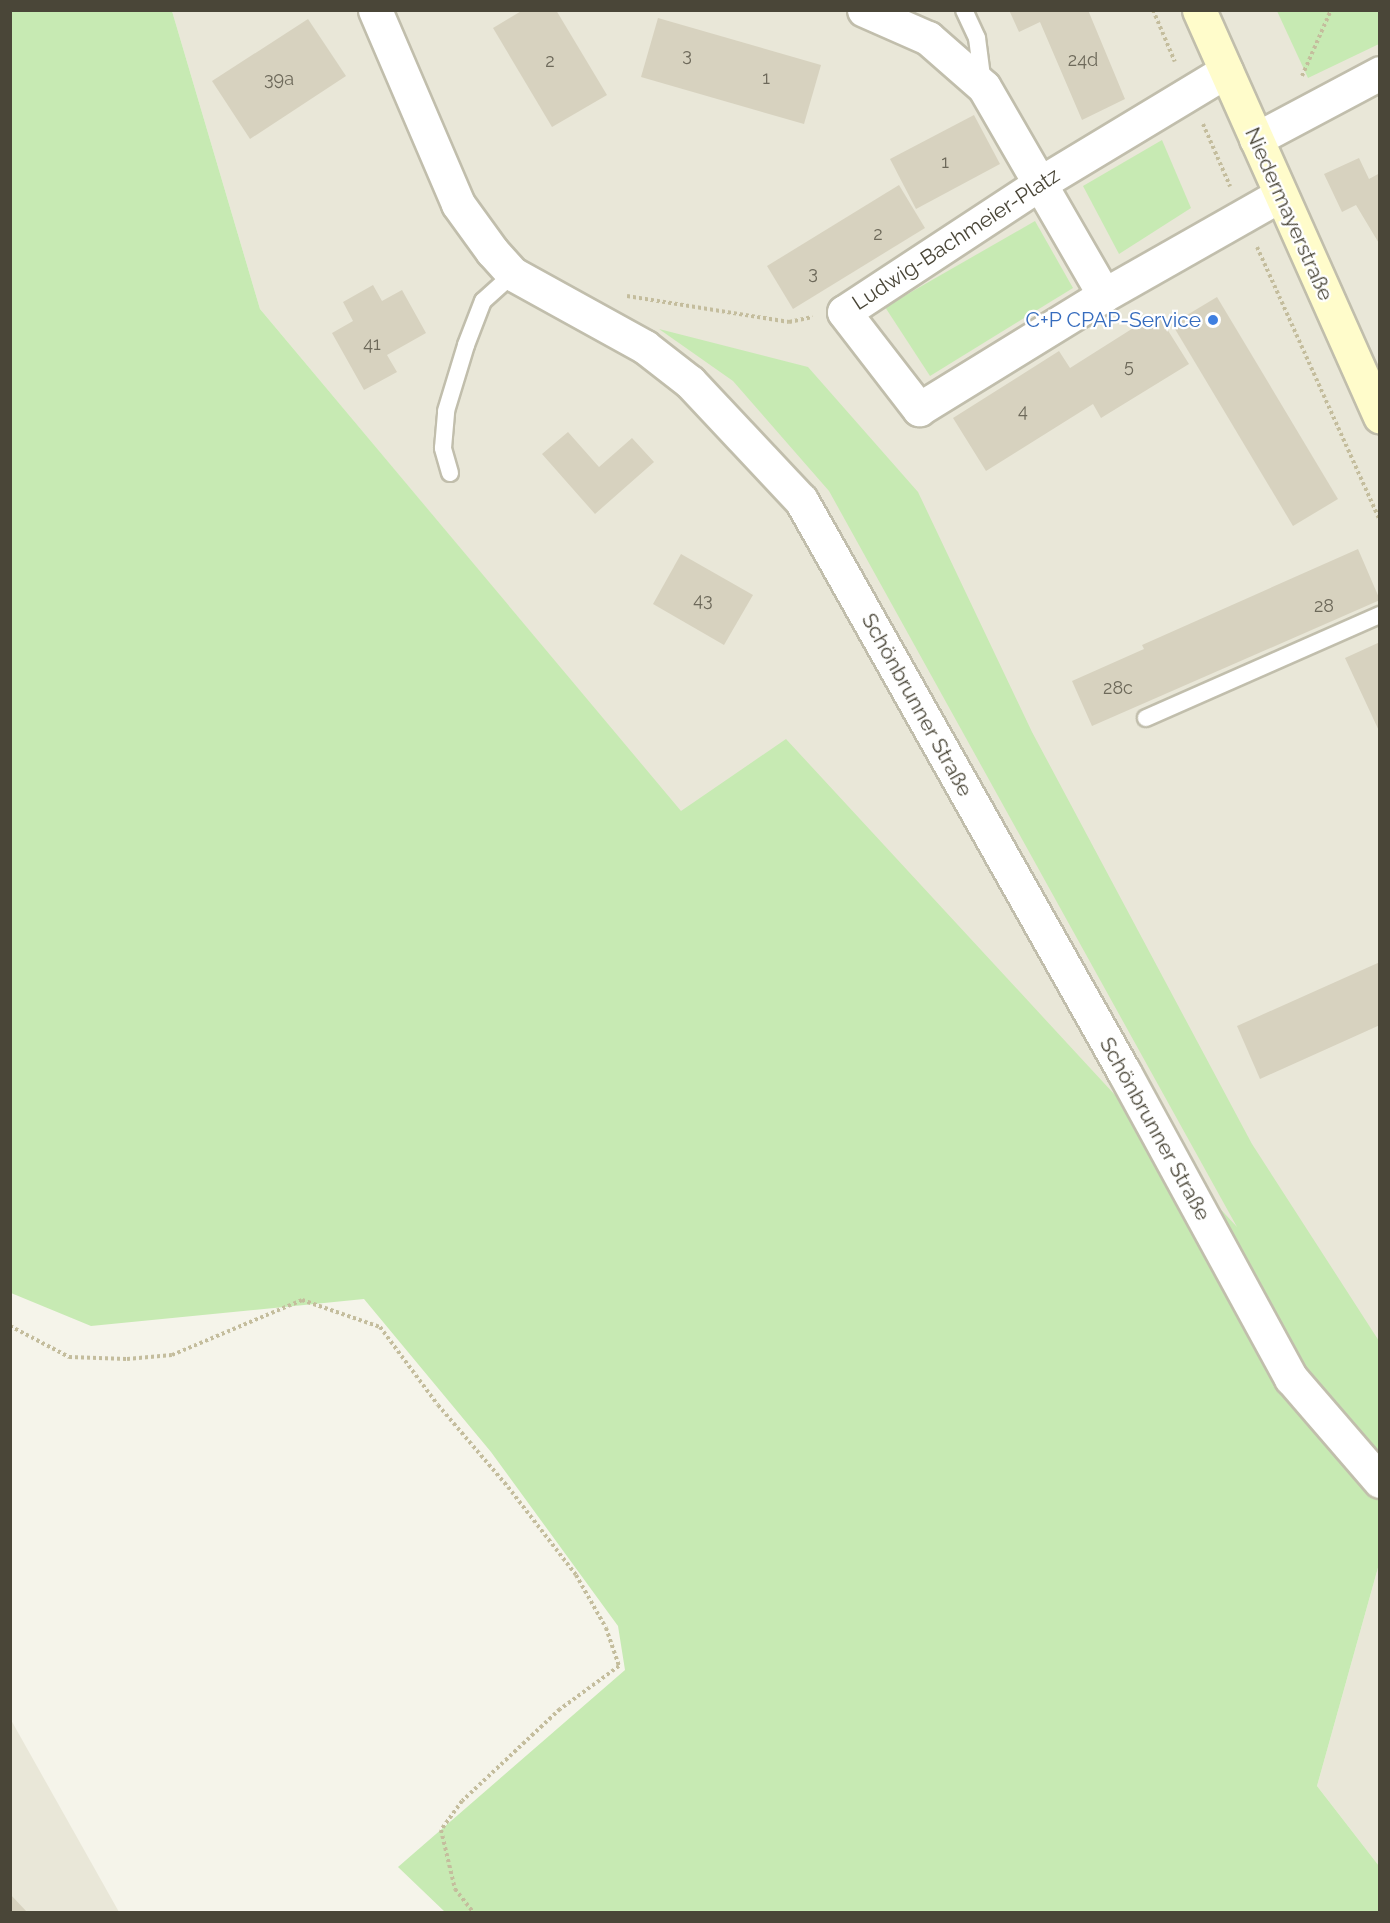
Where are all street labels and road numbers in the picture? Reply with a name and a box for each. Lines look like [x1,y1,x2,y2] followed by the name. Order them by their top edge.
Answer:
[1239,124,1339,304] street label: Niedermayerstraße
[848,163,1064,315] street label: Ludwig-Bachmeier-Platz
[856,609,978,801] street label: Schönbrunner Straße
[1094,1033,1216,1225] street label: Schönbrunner Straße

